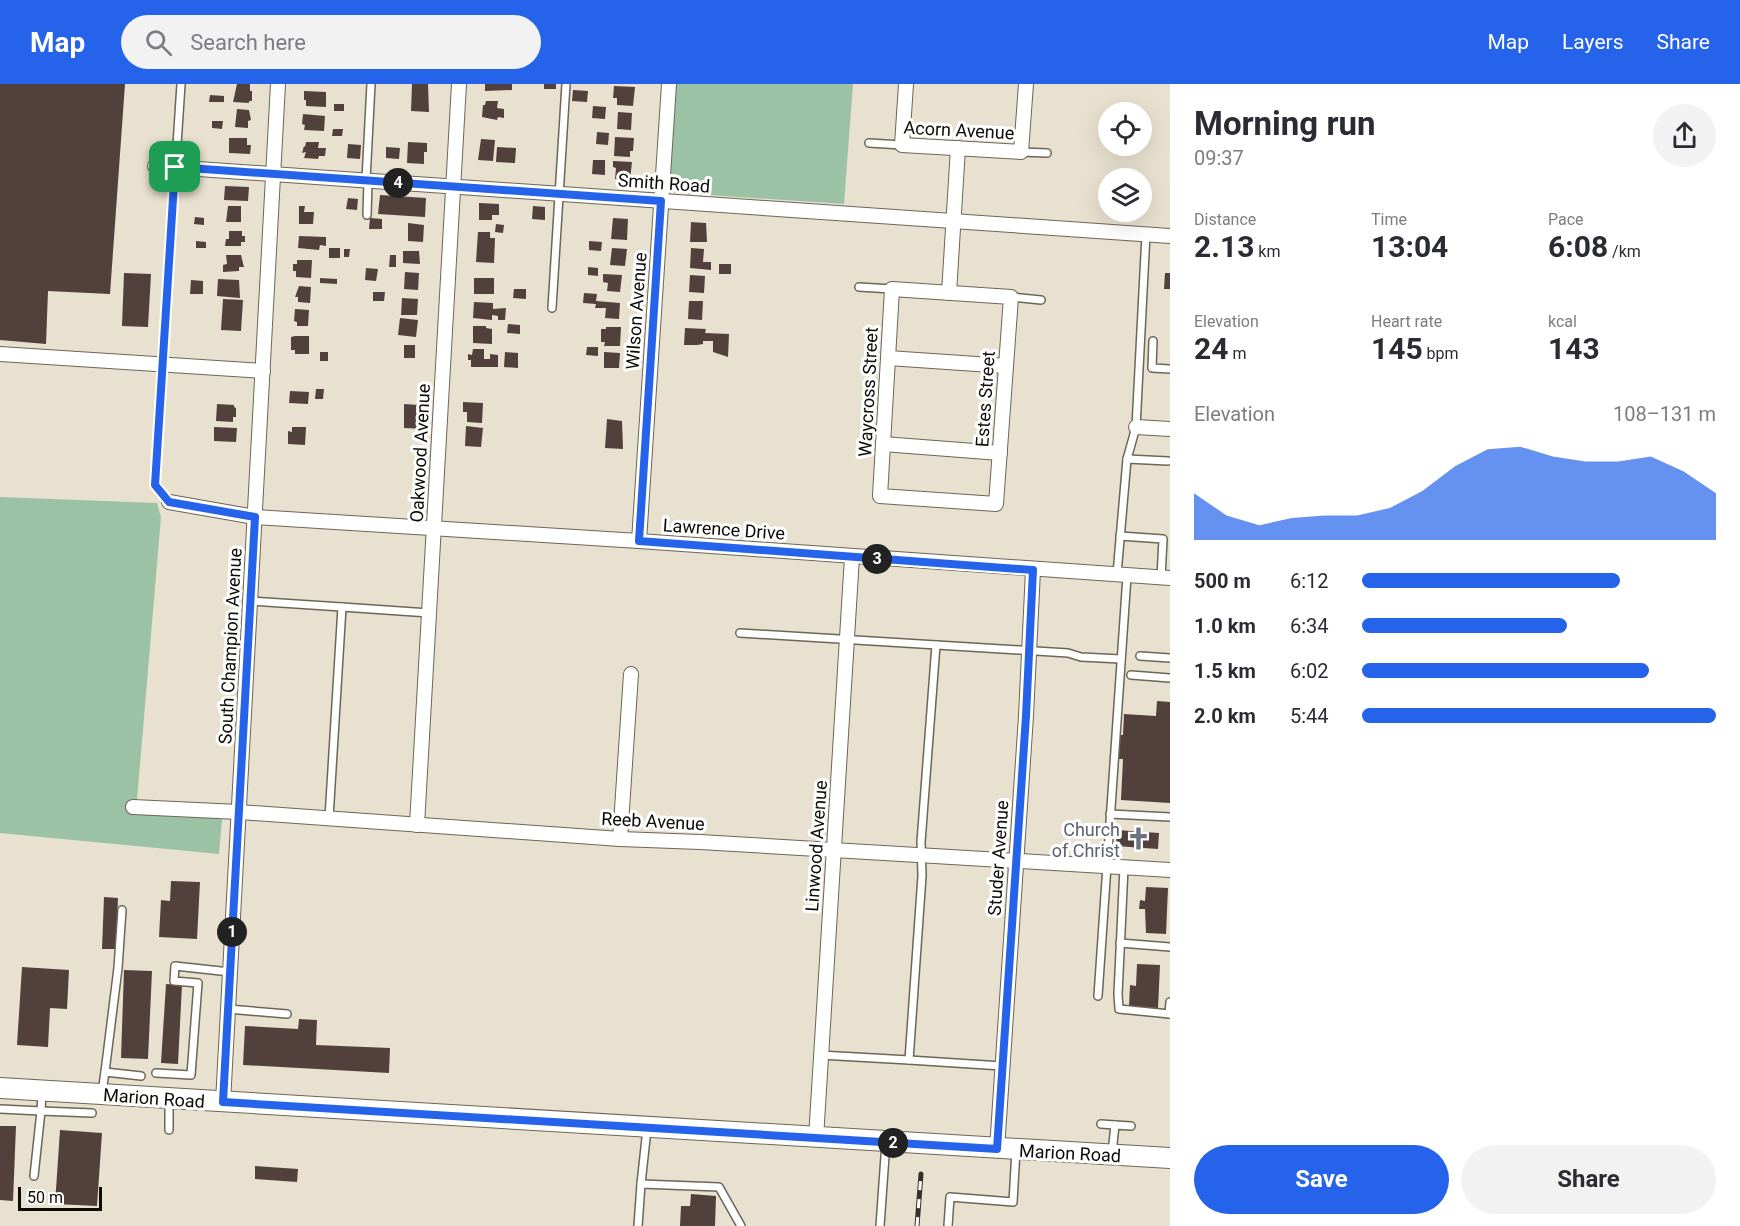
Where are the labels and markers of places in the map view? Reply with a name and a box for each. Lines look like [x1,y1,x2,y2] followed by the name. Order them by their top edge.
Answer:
[149,141,200,192] pin
[383,168,413,198] pin: 4
[862,544,892,574] pin: 3
[1052,819,1120,861] place label: Church of Christ
[1125,826,1151,852] church icon: Church of Christ
[217,917,247,947] pin: 1
[878,1128,908,1158] pin: 2

